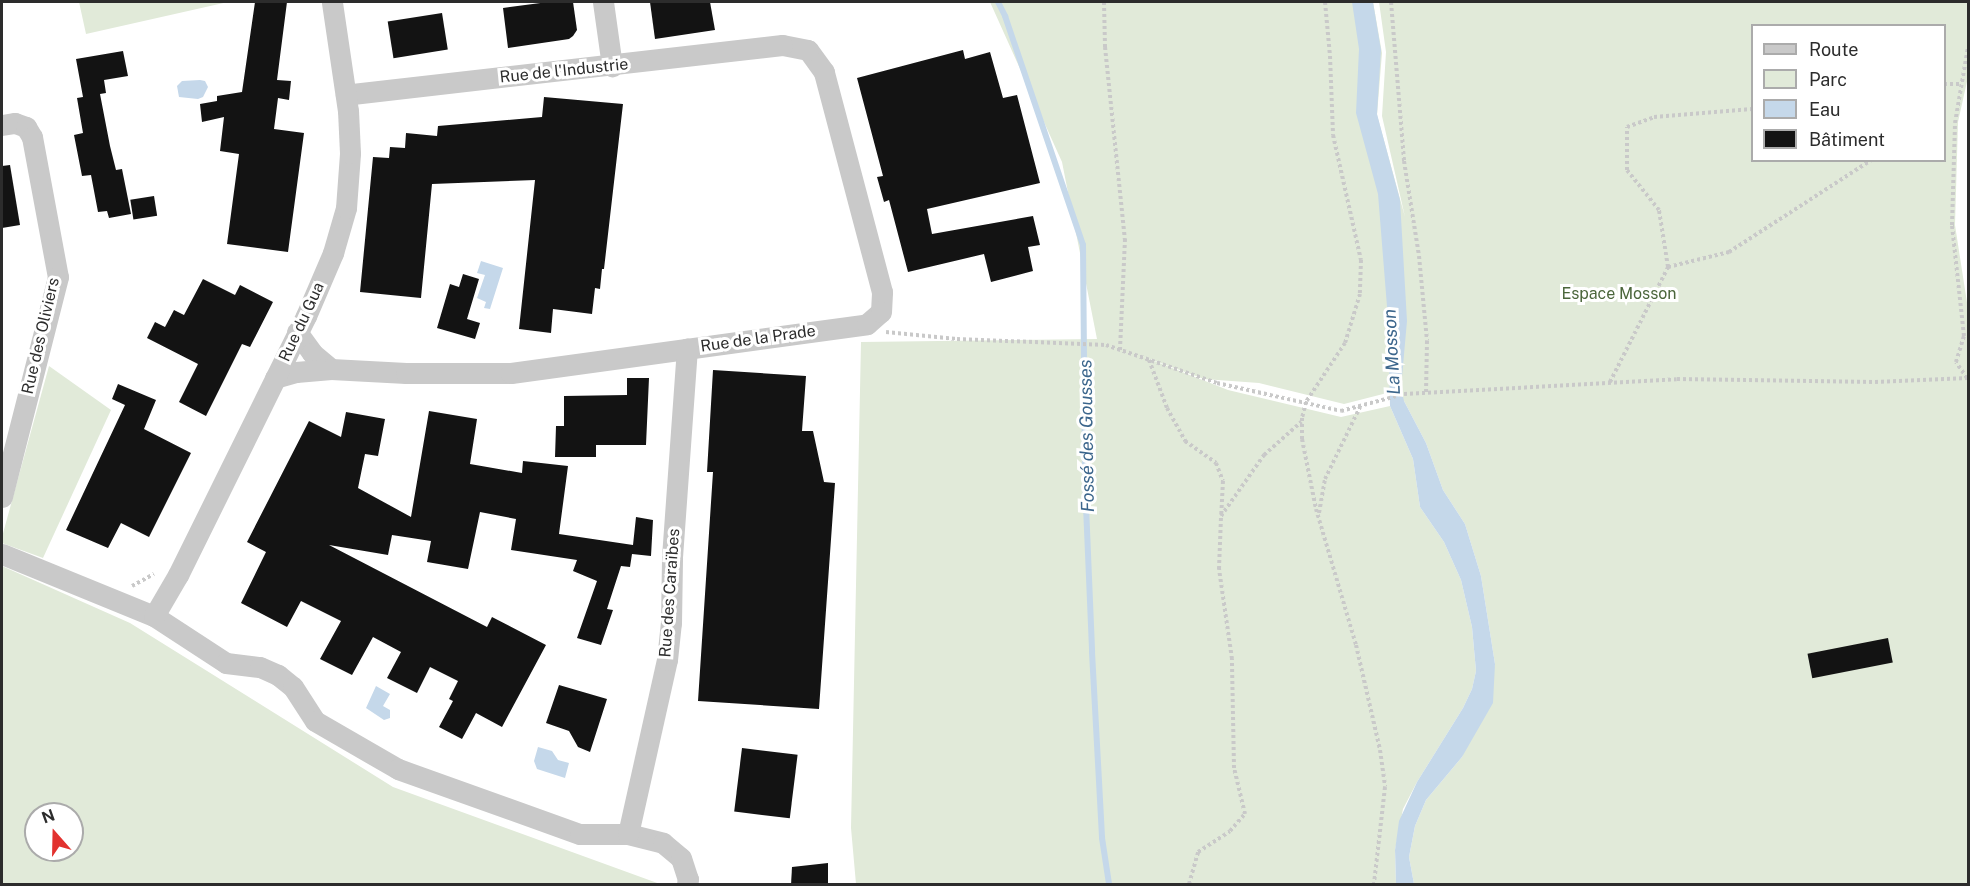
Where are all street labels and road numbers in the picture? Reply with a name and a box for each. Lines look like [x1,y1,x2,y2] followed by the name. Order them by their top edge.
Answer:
[499,55,629,87] street label: Rue de l'Industrie
[18,276,64,396] street label: Rue des Oliviers
[275,279,329,365] street label: Rue du Gua
[699,321,817,357] street label: Rue de la Prade
[656,528,684,658] street label: Rue des Caraïbes

